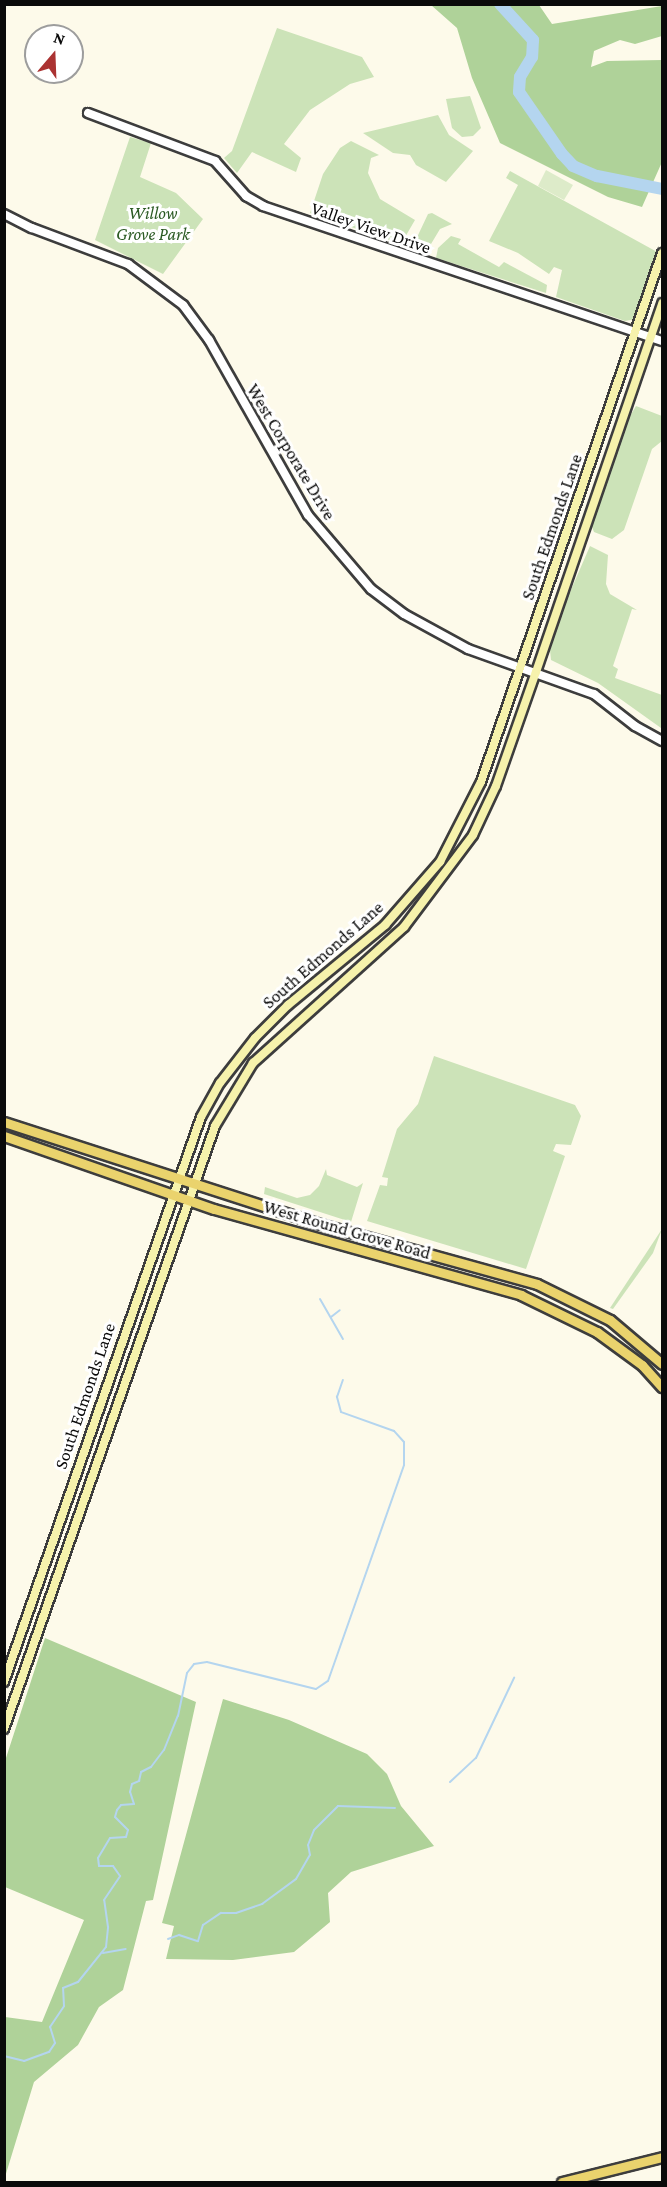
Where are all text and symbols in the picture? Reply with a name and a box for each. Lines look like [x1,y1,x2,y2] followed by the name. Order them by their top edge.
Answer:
[24,24,84,84] north arrow
[51,29,67,48] text: N
[308,197,434,259] street label: Valley View Drive
[116,203,190,246] park label: Willow Grove Park
[242,380,340,524] street label: West Corporate Drive
[517,451,587,603] street label: South Edmonds Lane
[258,897,388,1013] street label: South Edmonds Lane
[261,1196,433,1264] street label: West Round Grove Road
[50,1320,120,1472] street label: South Edmonds Lane

